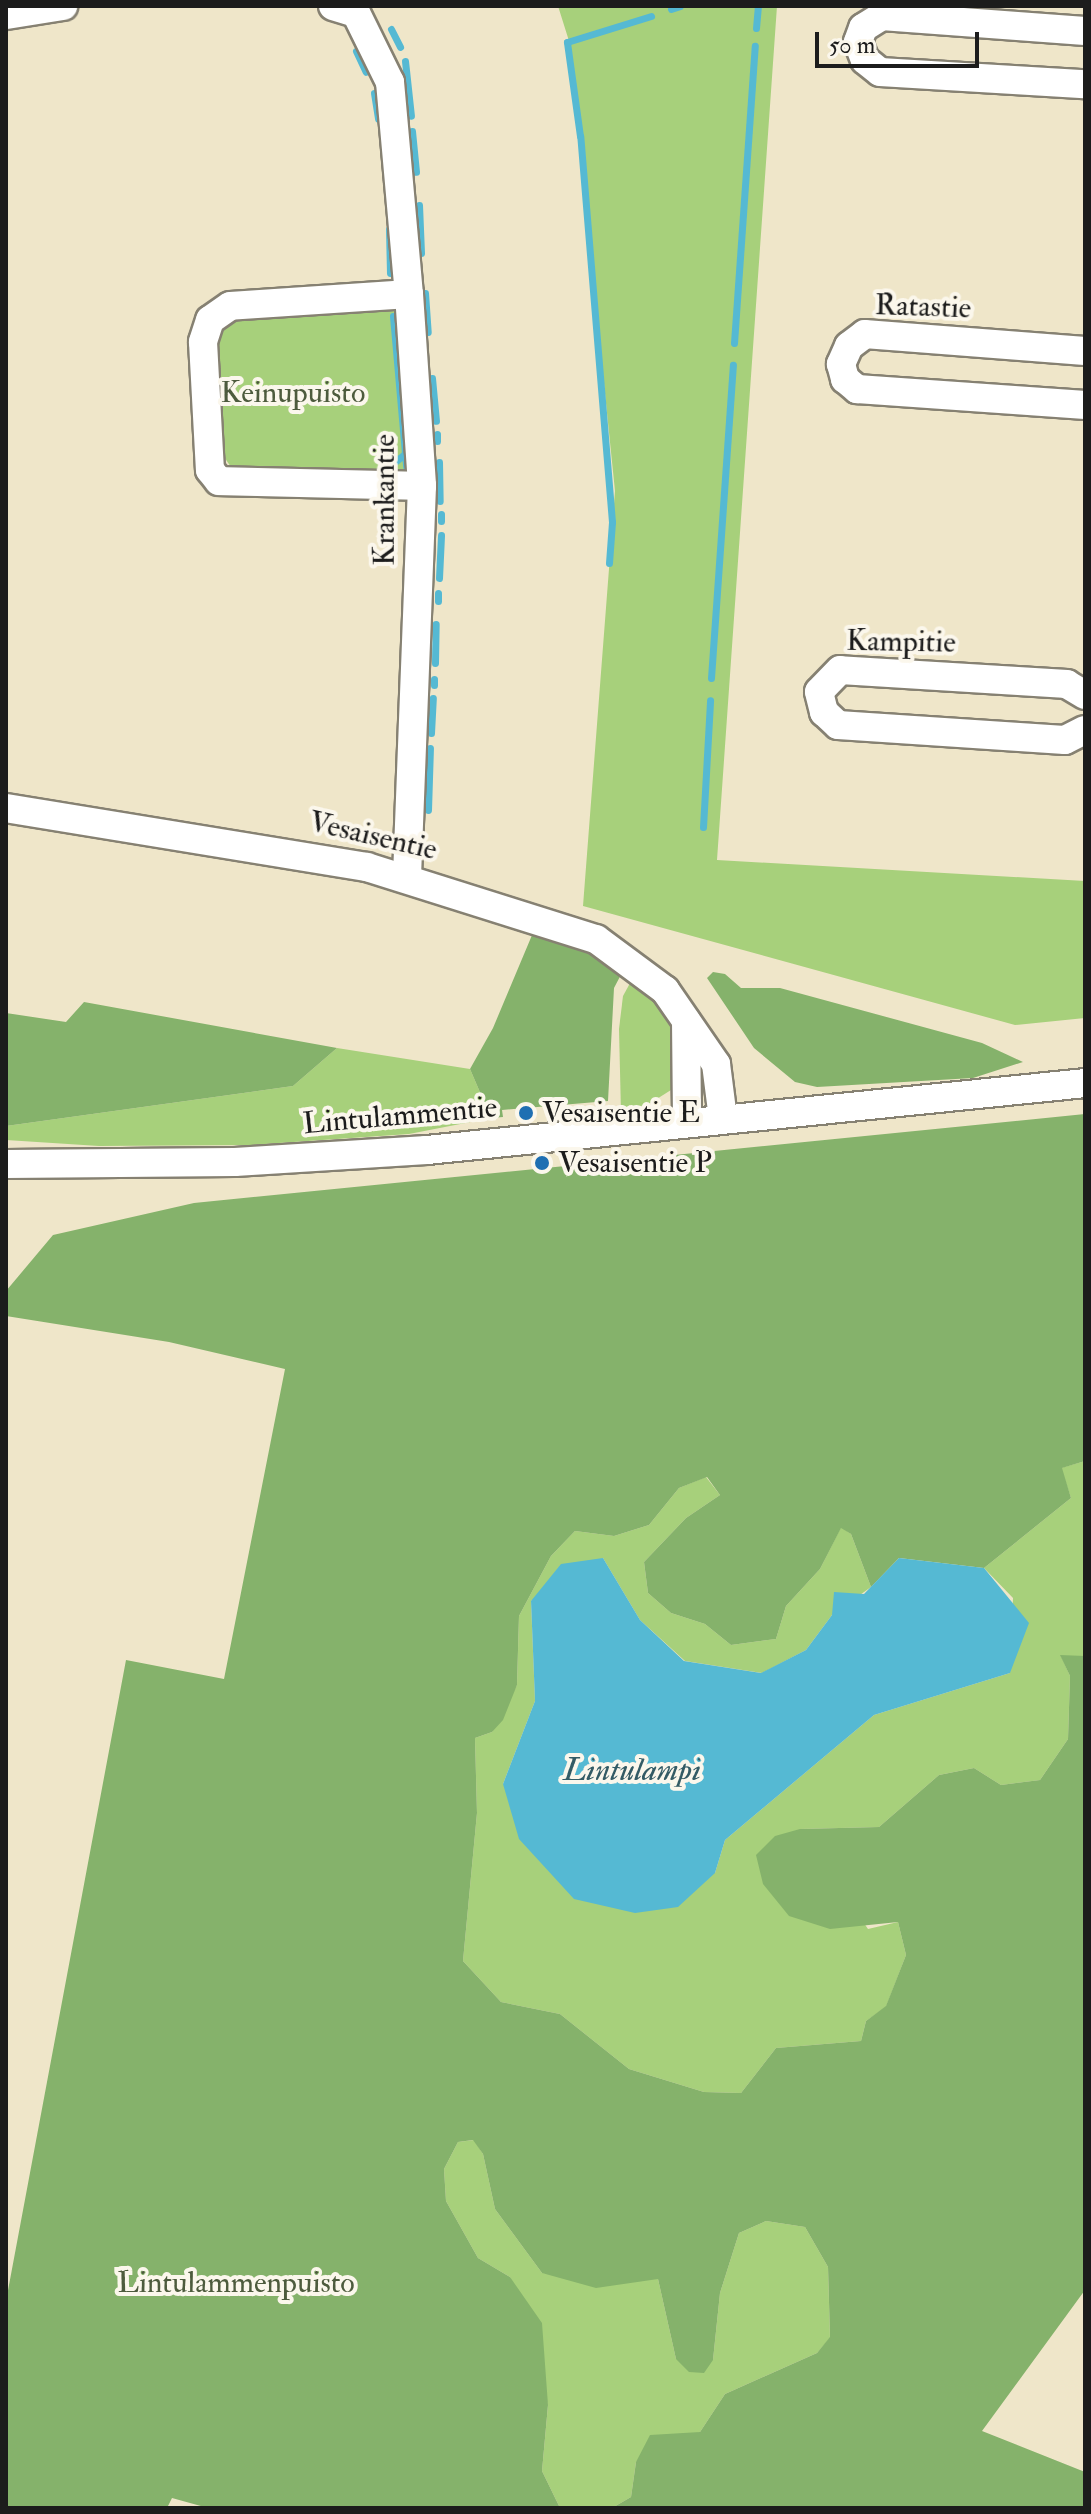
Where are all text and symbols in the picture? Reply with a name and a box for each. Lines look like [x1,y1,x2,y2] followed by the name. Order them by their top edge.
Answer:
[819,16,983,66] scale bar
[829,30,875,61] text: 50 m
[874,287,972,327] street label: Ratastie
[221,375,365,411] park label: Keinupuisto
[367,434,403,566] street label: Krankantie
[846,623,956,661] street label: Kampitie
[306,804,440,868] street label: Vesaisentie
[301,1090,499,1142] street label: Lintulammentie
[542,1095,700,1131] place label: Vesaisentie E
[517,1104,535,1122] marker: Vesaisentie E
[558,1145,712,1181] place label: Vesaisentie P
[533,1154,551,1172] marker: Vesaisentie P
[563,1751,701,1789] water label: Lintulampi
[117,2265,355,2301] park label: Lintulammenpuisto

